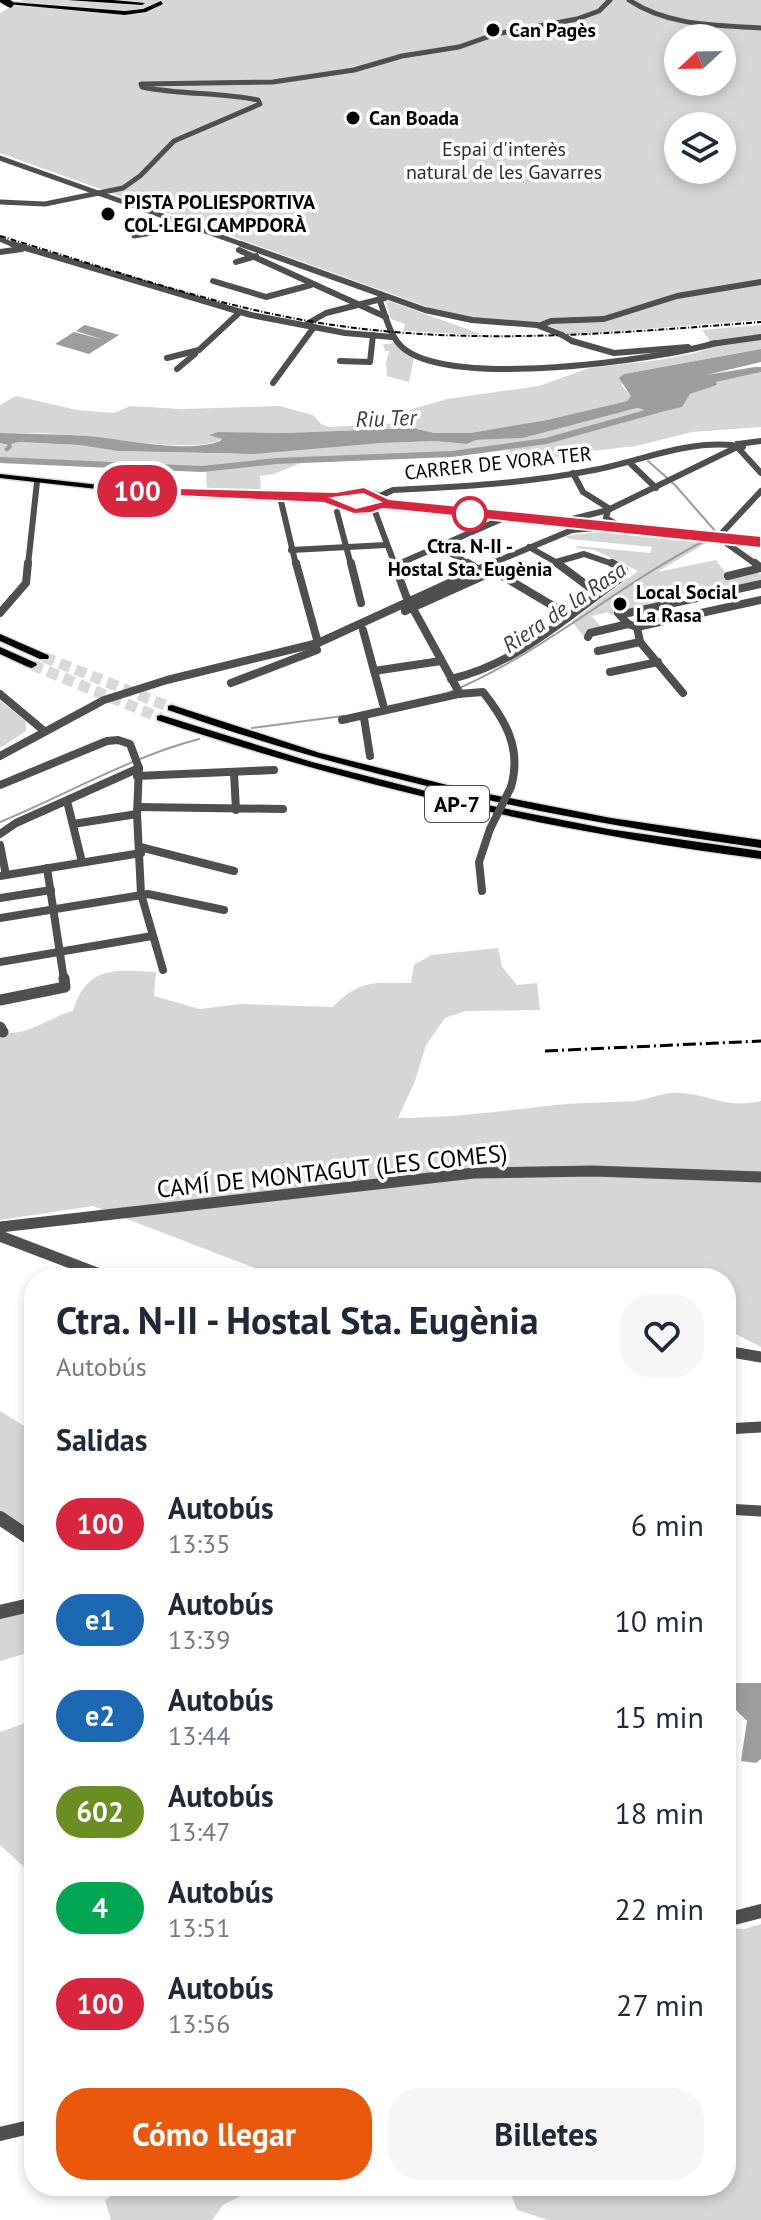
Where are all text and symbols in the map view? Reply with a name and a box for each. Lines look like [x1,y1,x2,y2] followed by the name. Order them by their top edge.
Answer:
[509,17,596,43] place label: Can Pagès
[484,21,502,39] marker: Can Pagès
[664,24,736,96] north arrow
[664,24,736,184] map controls
[369,105,459,131] place label: Can Boada
[344,109,362,127] marker: Can Boada
[664,112,736,184] button: layers
[406,136,602,185] park label: Espai d'interès natural de les Gavarres
[124,189,316,238] place label: PISTA POLIESPORTIVA COL·LEGI CAMPDORÀ
[99,205,117,223] marker: PISTA POLIESPORTIVA COL·LEGI CAMPDORÀ
[355,403,419,433] water label: Riu Ter
[403,440,593,486] street label: CARRER DE VORA TER
[91,465,183,517] line badge: 100
[113,472,161,509] text: 100
[453,497,487,531] marker: Ctra. N-II - Hostal Sta. Eugènia
[388,533,552,582] place label: Ctra. N-II - Hostal Sta. Eugènia
[497,555,631,659] water label: Riera de la Rasa
[636,579,737,628] place label: Local Social La Rasa
[611,595,629,613] marker: Local Social La Rasa
[425,786,489,822] road number: AP-7
[155,1137,509,1205] street label: CAMÍ DE MONTAGUT (LES COMES)
[620,1294,704,1378] button: heart
[56,1295,539,1344] text: Ctra. N-II - Hostal Sta. Eugènia
[56,1350,147,1383] text: Autobús
[56,1420,147,1459] text: Salidas
[168,1488,274,1527] text: Autobús
[76,1505,124,1542] text: 100
[631,1505,704,1544] text: 6 min
[168,1527,230,1560] text: 13:35
[168,1584,274,1623] text: Autobús
[85,1601,115,1638] text: e1
[614,1601,704,1640] text: 10 min
[168,1623,230,1656] text: 13:39
[168,1680,274,1719] text: Autobús
[85,1697,115,1734] text: e2
[614,1697,704,1736] text: 15 min
[168,1719,230,1752] text: 13:44
[168,1776,274,1815] text: Autobús
[76,1793,124,1830] text: 602
[614,1793,704,1832] text: 18 min
[168,1815,230,1848] text: 13:47
[168,1872,274,1911] text: Autobús
[92,1889,108,1926] text: 4
[614,1889,704,1928] text: 22 min
[168,1911,230,1944] text: 13:51
[168,1968,274,2007] text: Autobús
[76,1985,124,2022] text: 100
[616,1985,704,2024] text: 27 min
[168,2007,230,2040] text: 13:56
[56,2088,372,2180] button: Cómo llegar
[388,2088,704,2180] button: Billetes

